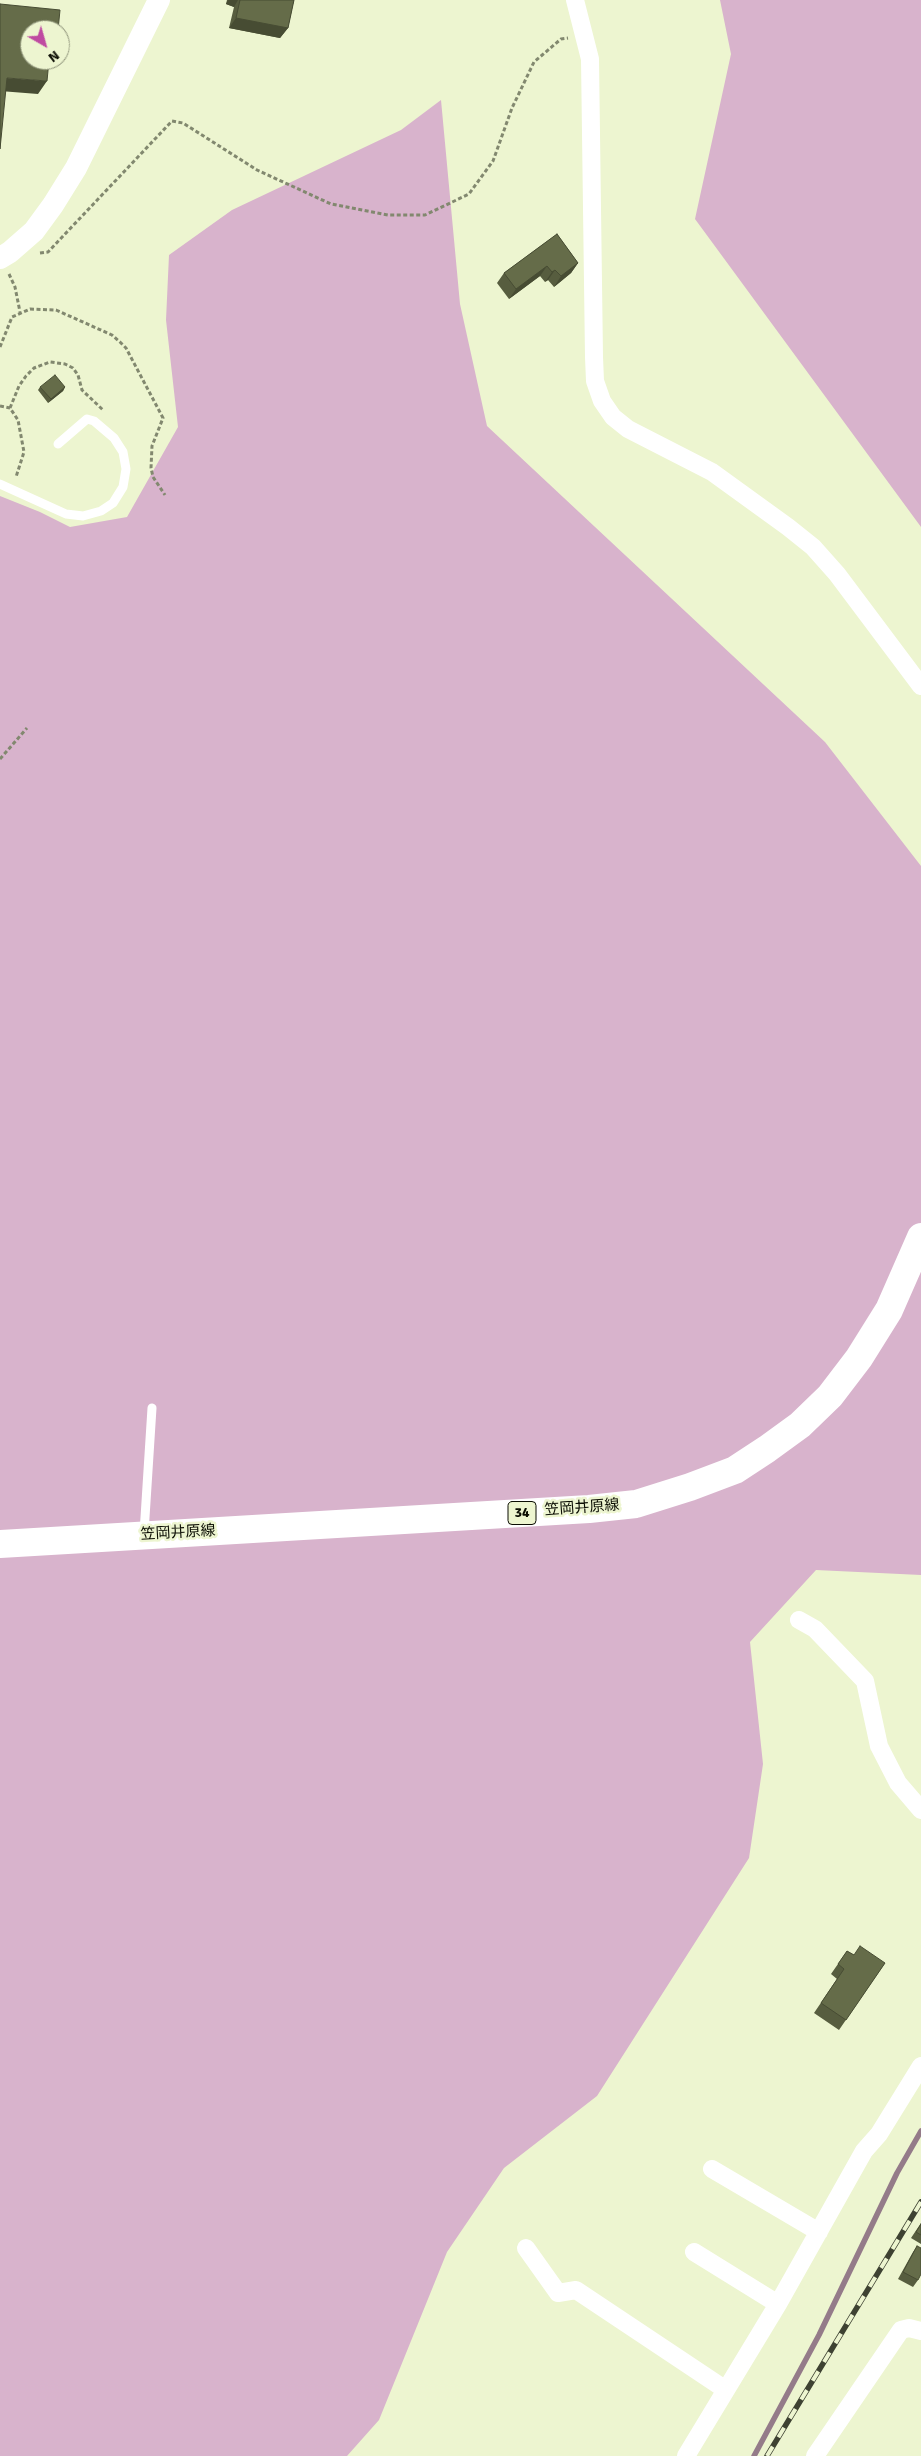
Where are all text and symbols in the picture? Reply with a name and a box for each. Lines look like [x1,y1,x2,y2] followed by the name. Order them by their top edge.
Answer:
[20,20,70,70] north arrow
[45,47,63,66] text: N
[544,1496,620,1520] street label: 笠岡井原線
[508,1502,536,1525] road number: 34
[140,1522,216,1544] street label: 笠岡井原線

